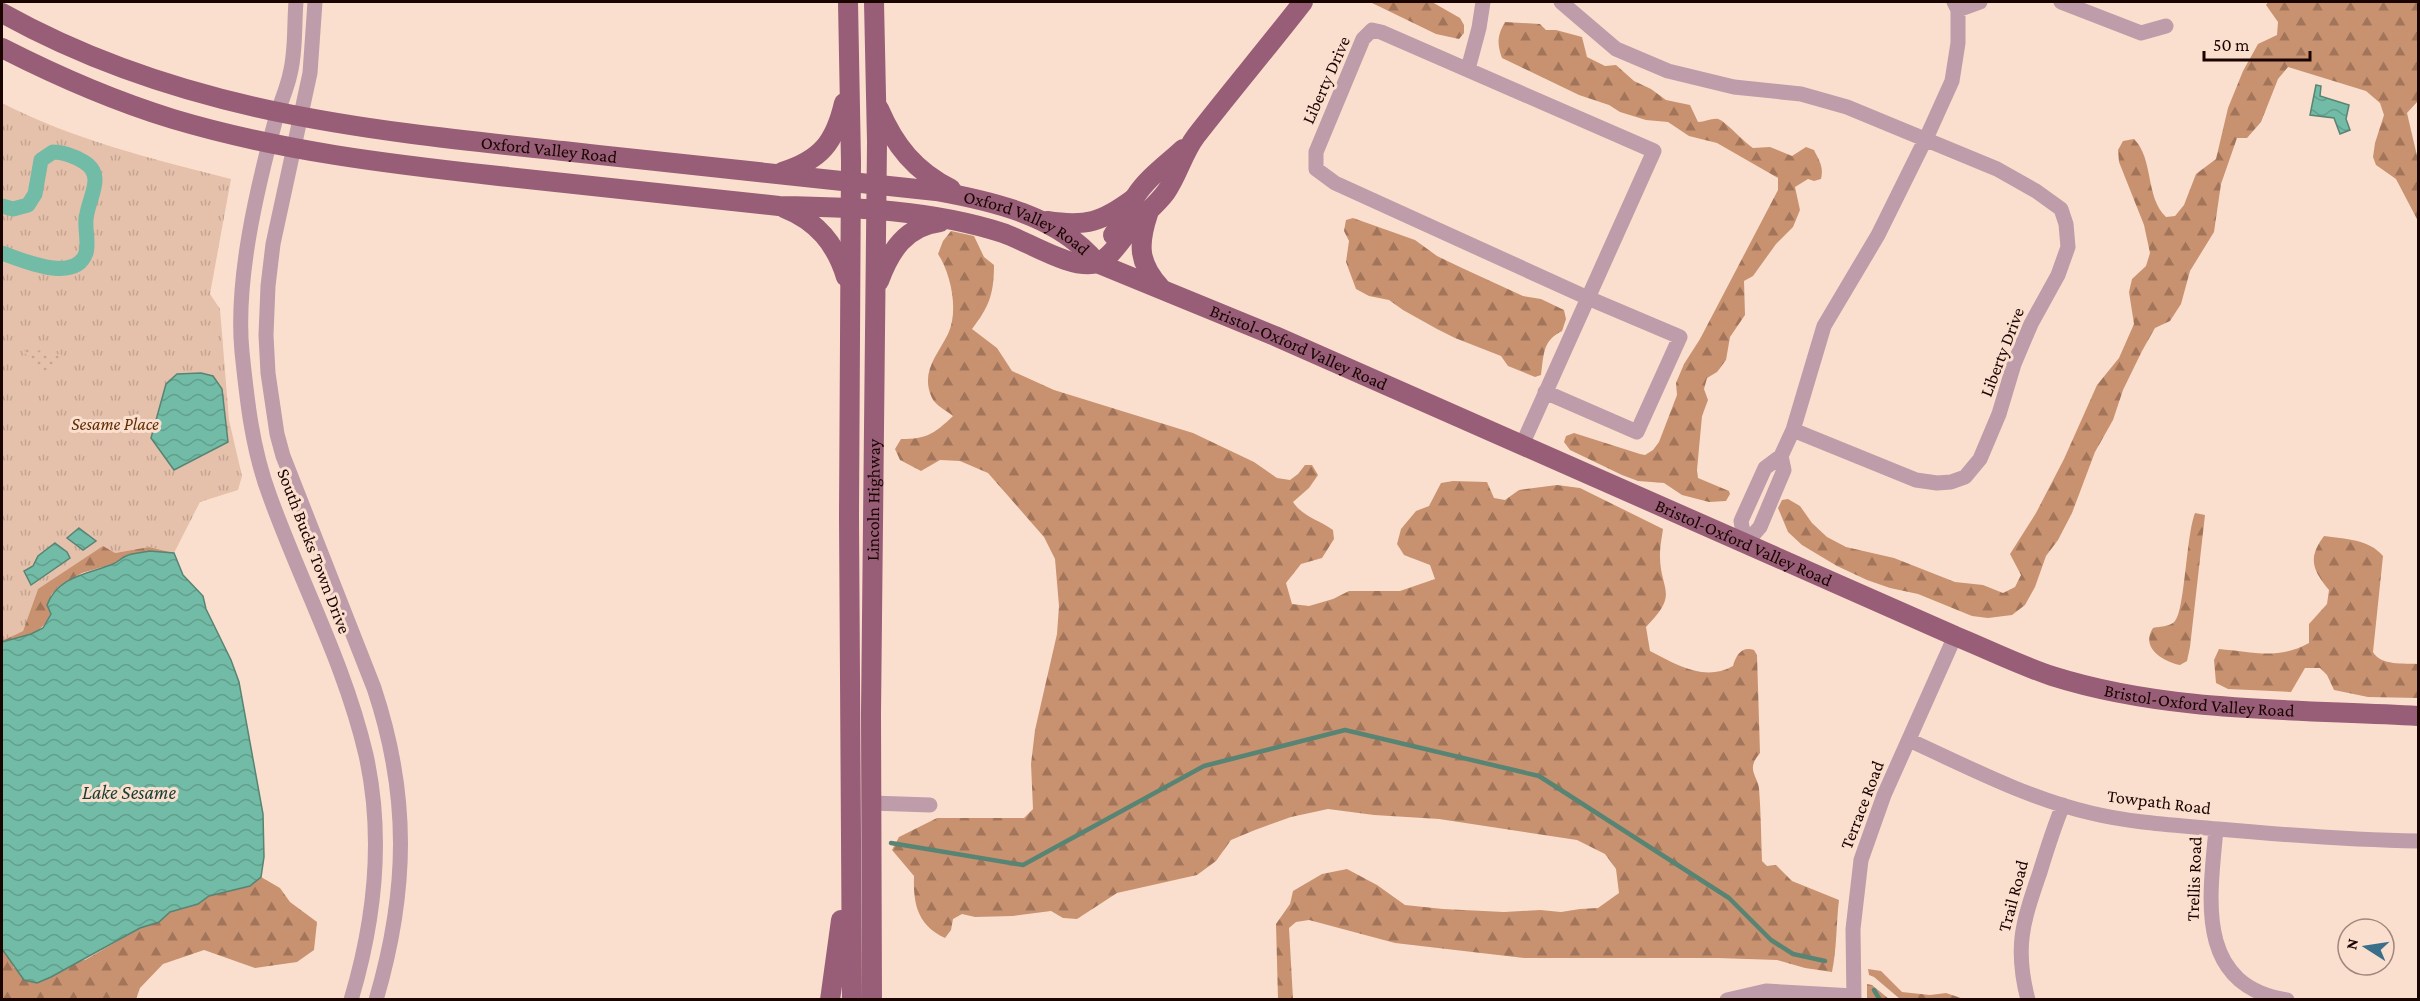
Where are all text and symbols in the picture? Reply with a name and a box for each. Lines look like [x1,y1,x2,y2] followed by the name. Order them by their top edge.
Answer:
[2204,24,2310,62] scale bar
[1298,33,1354,127] street label: Liberty Drive
[2213,35,2250,55] text: 50 m
[480,132,619,167] street label: Oxford Valley Road
[962,187,1094,260] street label: Oxford Valley Road
[1207,300,1391,395] street label: Bristol-Oxford Valley Road
[1976,305,2028,399] street label: Liberty Drive
[71,414,159,434] park label: Sesame Place
[863,438,884,561] street label: Lincoln Highway
[273,466,355,636] street label: South Bucks Town Drive
[1652,495,1836,591] street label: Bristol-Oxford Valley Road
[2103,680,2295,721] street label: Bristol-Oxford Valley Road
[1836,758,1888,852] street label: Terrace Road
[82,781,176,803] water label: Lake Sesame
[2106,786,2213,818] street label: Towpath Road
[2183,836,2205,922] street label: Trellis Road
[1994,857,2032,934] street label: Trail Road
[2336,917,2396,977] north arrow
[2342,937,2361,951] text: N

